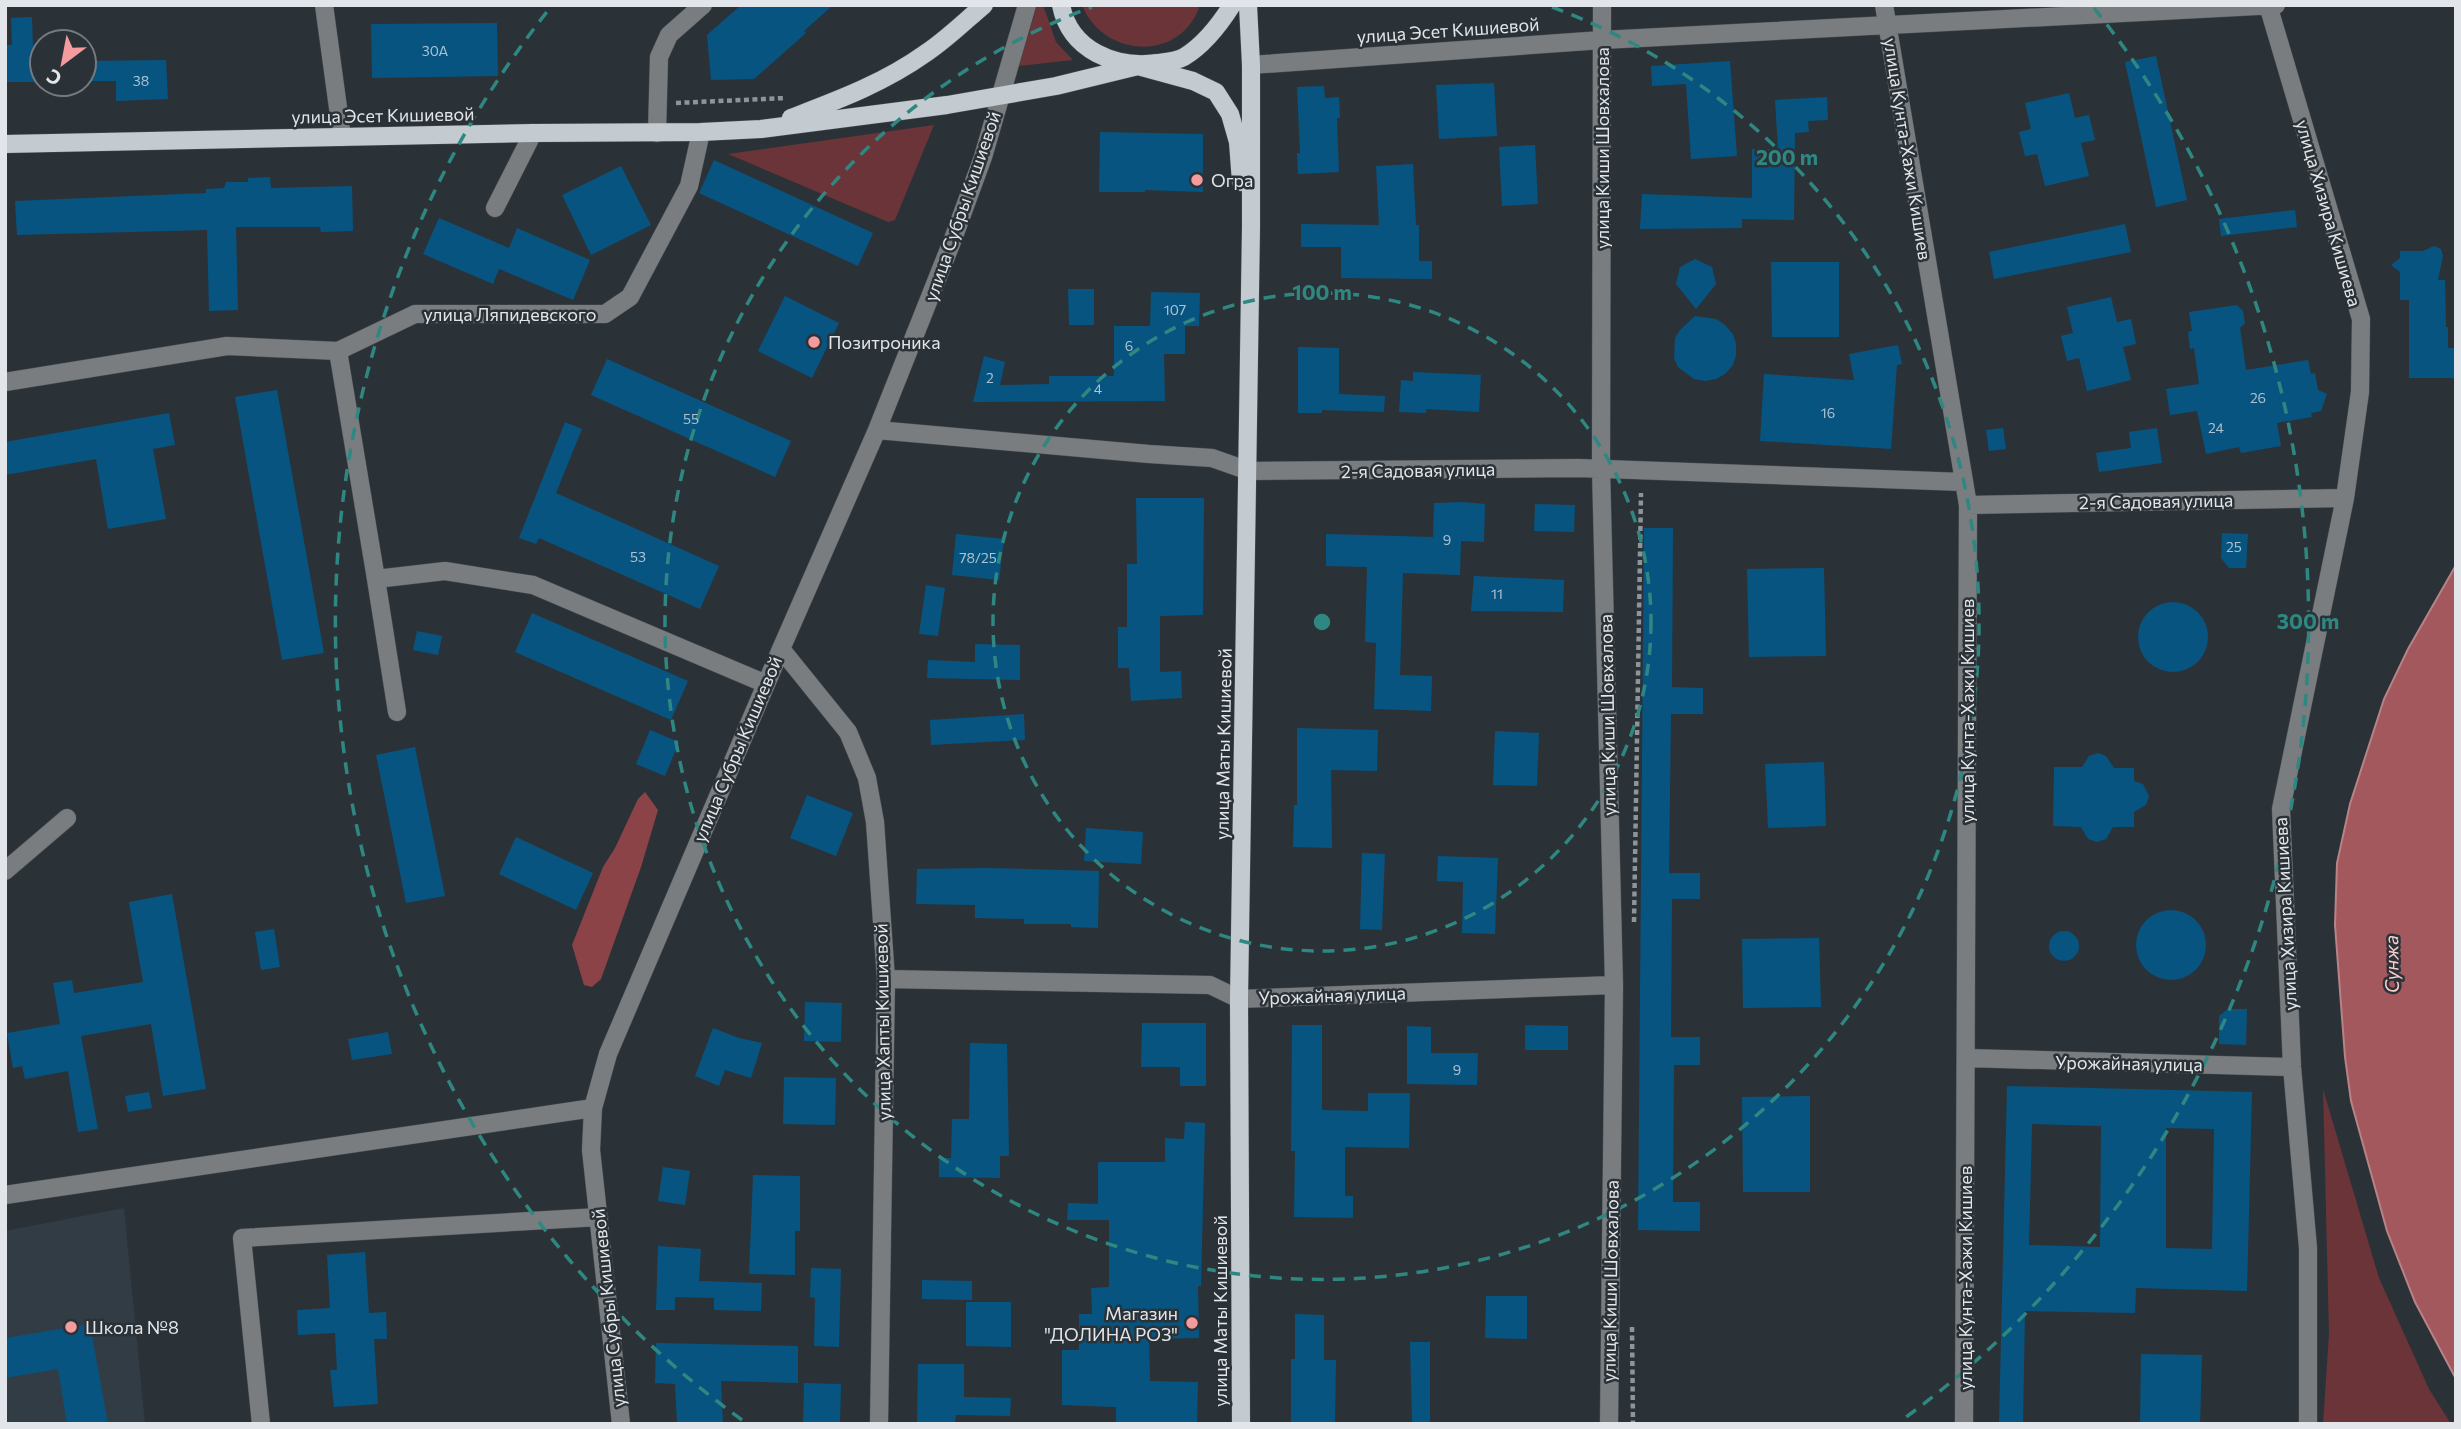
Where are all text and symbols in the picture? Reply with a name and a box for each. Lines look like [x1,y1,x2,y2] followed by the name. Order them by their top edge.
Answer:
[1356,13,1540,47] street label: улица Эсет Кишиевой
[28,28,98,98] north arrow
[1880,36,1936,262] street label: улица Кунта-Хажи Кишиев
[422,42,449,59] house number: 30А
[1591,47,1613,249] street label: улица Киши Шовхалова
[42,65,65,91] text: С
[133,72,149,89] house number: 38
[291,102,475,128] street label: улица Эсет Кишиевой
[919,108,1005,304] street label: улица Субры Кишиевой
[2292,117,2366,309] street label: улица Хизира Кишиева
[1756,144,1818,169] text: 200 m
[1211,169,1253,191] place label: Огра
[1189,172,1205,188] marker: Огра
[1292,279,1352,304] text: 100 m
[1164,301,1186,318] house number: 107
[423,303,597,325] street label: улица Ляпидевского
[828,331,941,353] place label: Позитроника
[806,334,822,350] marker: Позитроника
[1125,337,1133,354] house number: 6
[986,369,994,386] house number: 2
[1094,380,1103,397] house number: 4
[2250,389,2266,406] house number: 26
[1821,404,1835,421] house number: 16
[683,410,699,427] house number: 55
[2208,419,2225,436] house number: 24
[1341,458,1495,482] street label: 2-я Садовая улица
[2079,489,2233,513] street label: 2-я Садовая улица
[1443,531,1451,548] house number: 9
[2226,538,2242,555] house number: 25
[630,548,646,565] house number: 53
[959,549,997,566] house number: 78/25
[1491,585,1503,602] house number: 11
[1956,599,1978,823] street label: улица Кунта-Хажи Кишиев
[2277,608,2339,633] text: 300 m
[1310,610,1334,634] centre of rings
[1594,614,1620,816] street label: улица Киши Шовхалова
[1210,648,1236,840] street label: улица Маты Кишиевой
[688,653,786,845] street label: улица Субры Кишиевой
[2269,817,2301,1011] street label: улица Хизира Кишиева
[869,923,895,1121] street label: улица Хапты Кишиевой
[2379,935,2403,993] water label: Сунжа
[1258,981,1406,1009] street label: Урожайная улица
[2055,1051,2203,1075] street label: Урожайная улица
[1453,1061,1461,1078] house number: 9
[1954,1166,1976,1390] street label: улица Кунта-Хажи Кишиев
[1597,1180,1623,1382] street label: улица Киши Шовхалова
[587,1208,629,1408] street label: улица Субры Кишиевой
[1209,1215,1231,1407] street label: улица Маты Кишиевой
[1044,1302,1178,1345] place label: Магазин "ДОЛИНА РОЗ"
[1184,1315,1200,1331] marker: Магазин "ДОЛИНА РОЗ"
[85,1316,179,1338] place label: Школа №8
[63,1319,79,1335] marker: Школа №8

